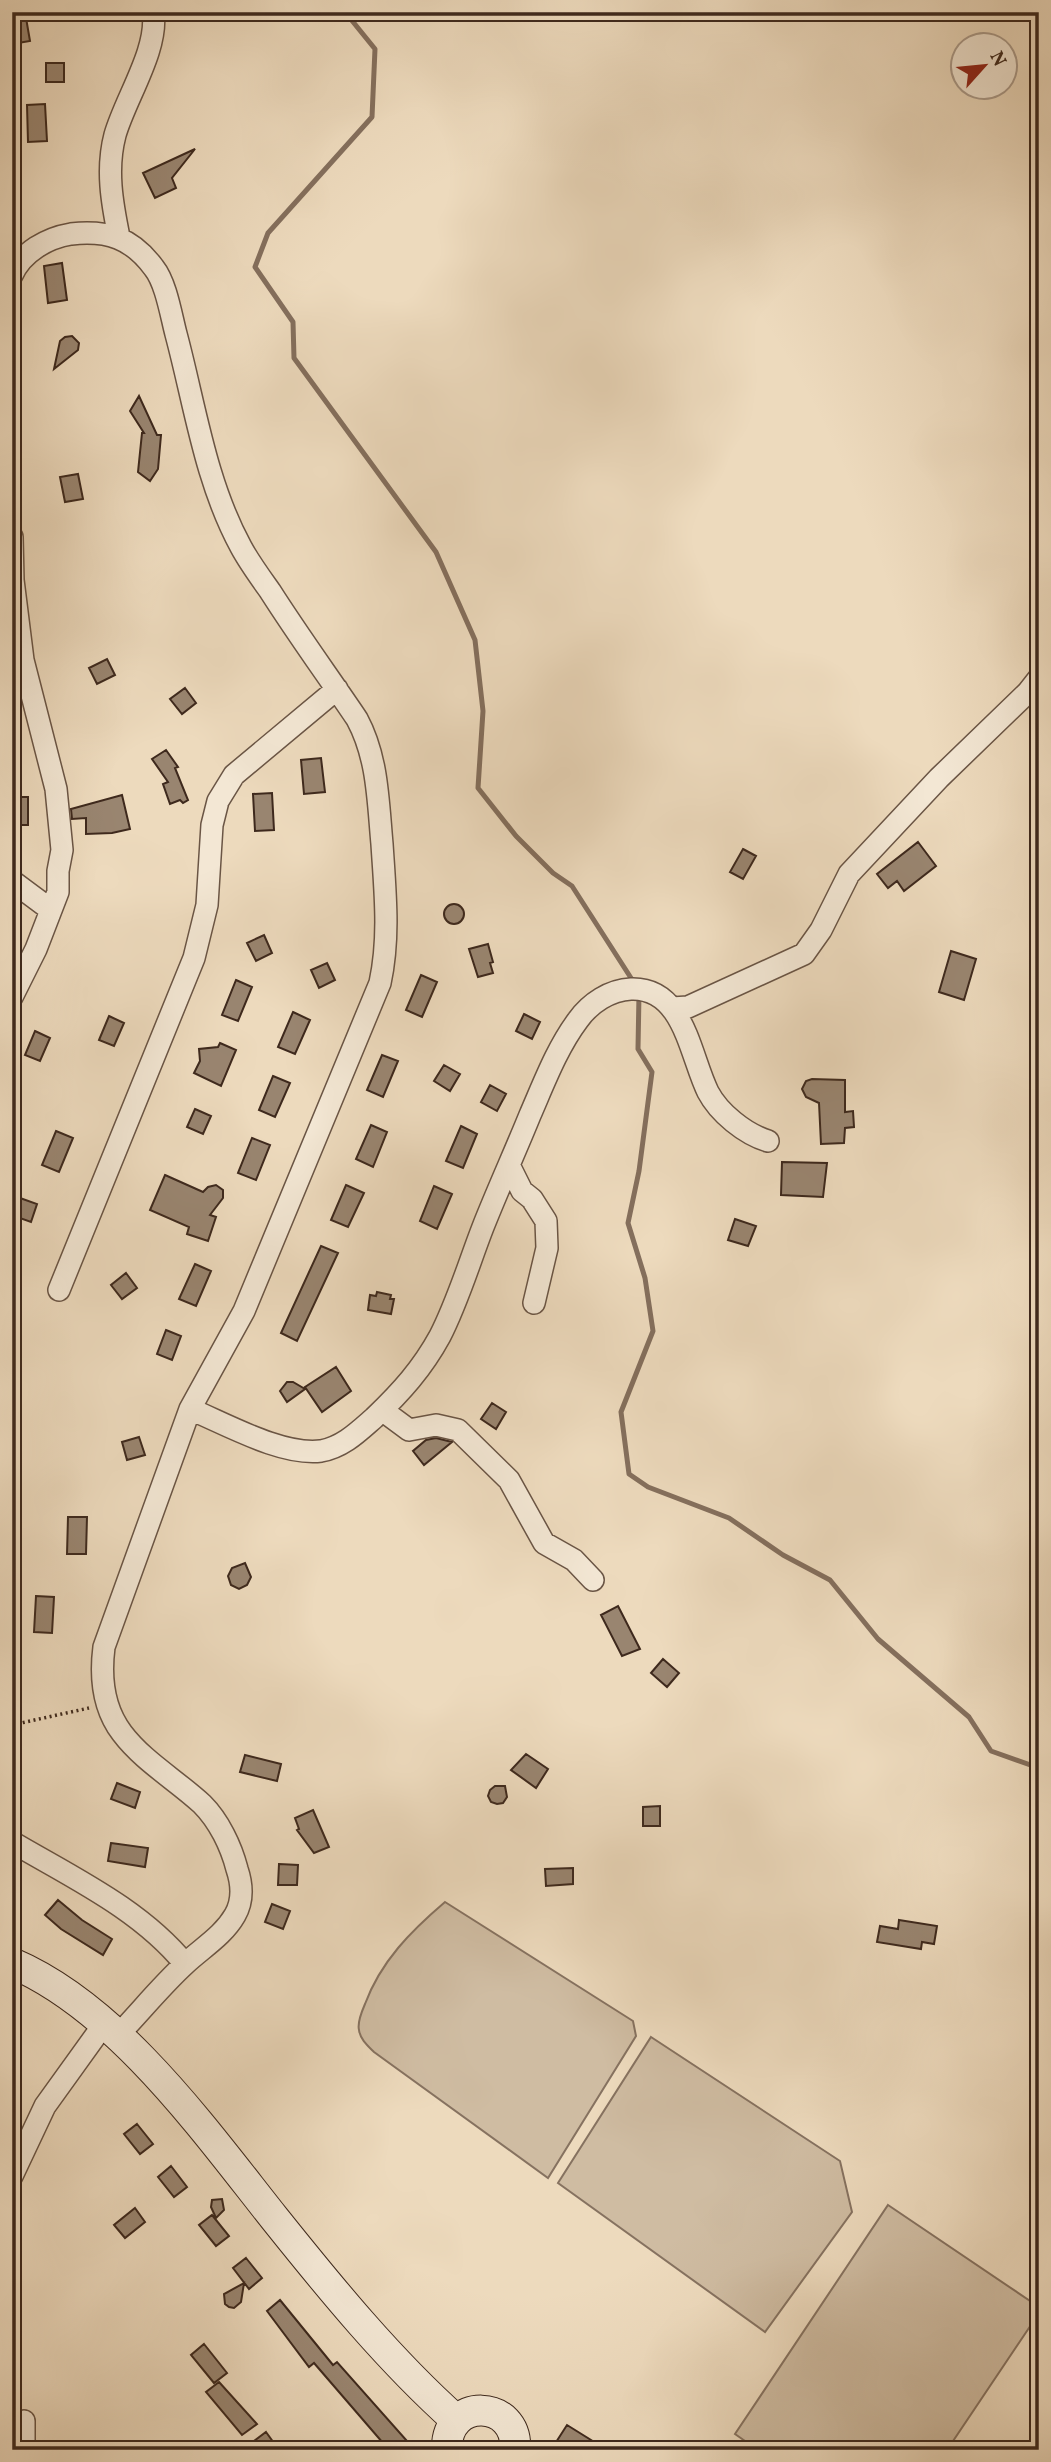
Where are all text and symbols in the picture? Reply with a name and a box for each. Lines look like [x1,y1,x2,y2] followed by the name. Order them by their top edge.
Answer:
[950,32,1020,102] north arrow
[983,47,1012,71] text: N

